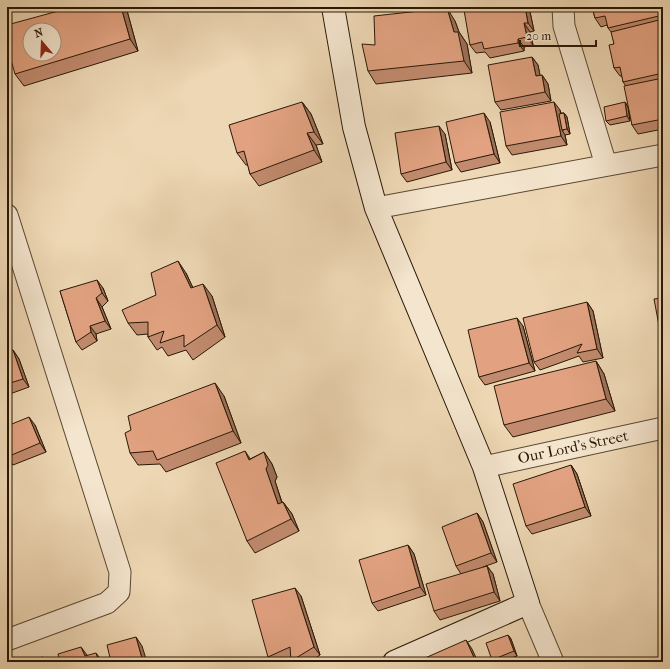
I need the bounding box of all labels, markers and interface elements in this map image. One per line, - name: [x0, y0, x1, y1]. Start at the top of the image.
- north arrow: [22, 22, 62, 62]
- scale bar: [520, 22, 596, 48]
- text: N: [33, 25, 46, 41]
- text: 20 m: [526, 29, 551, 43]
- street label: Our Lord’s Street: [516, 426, 630, 467]

